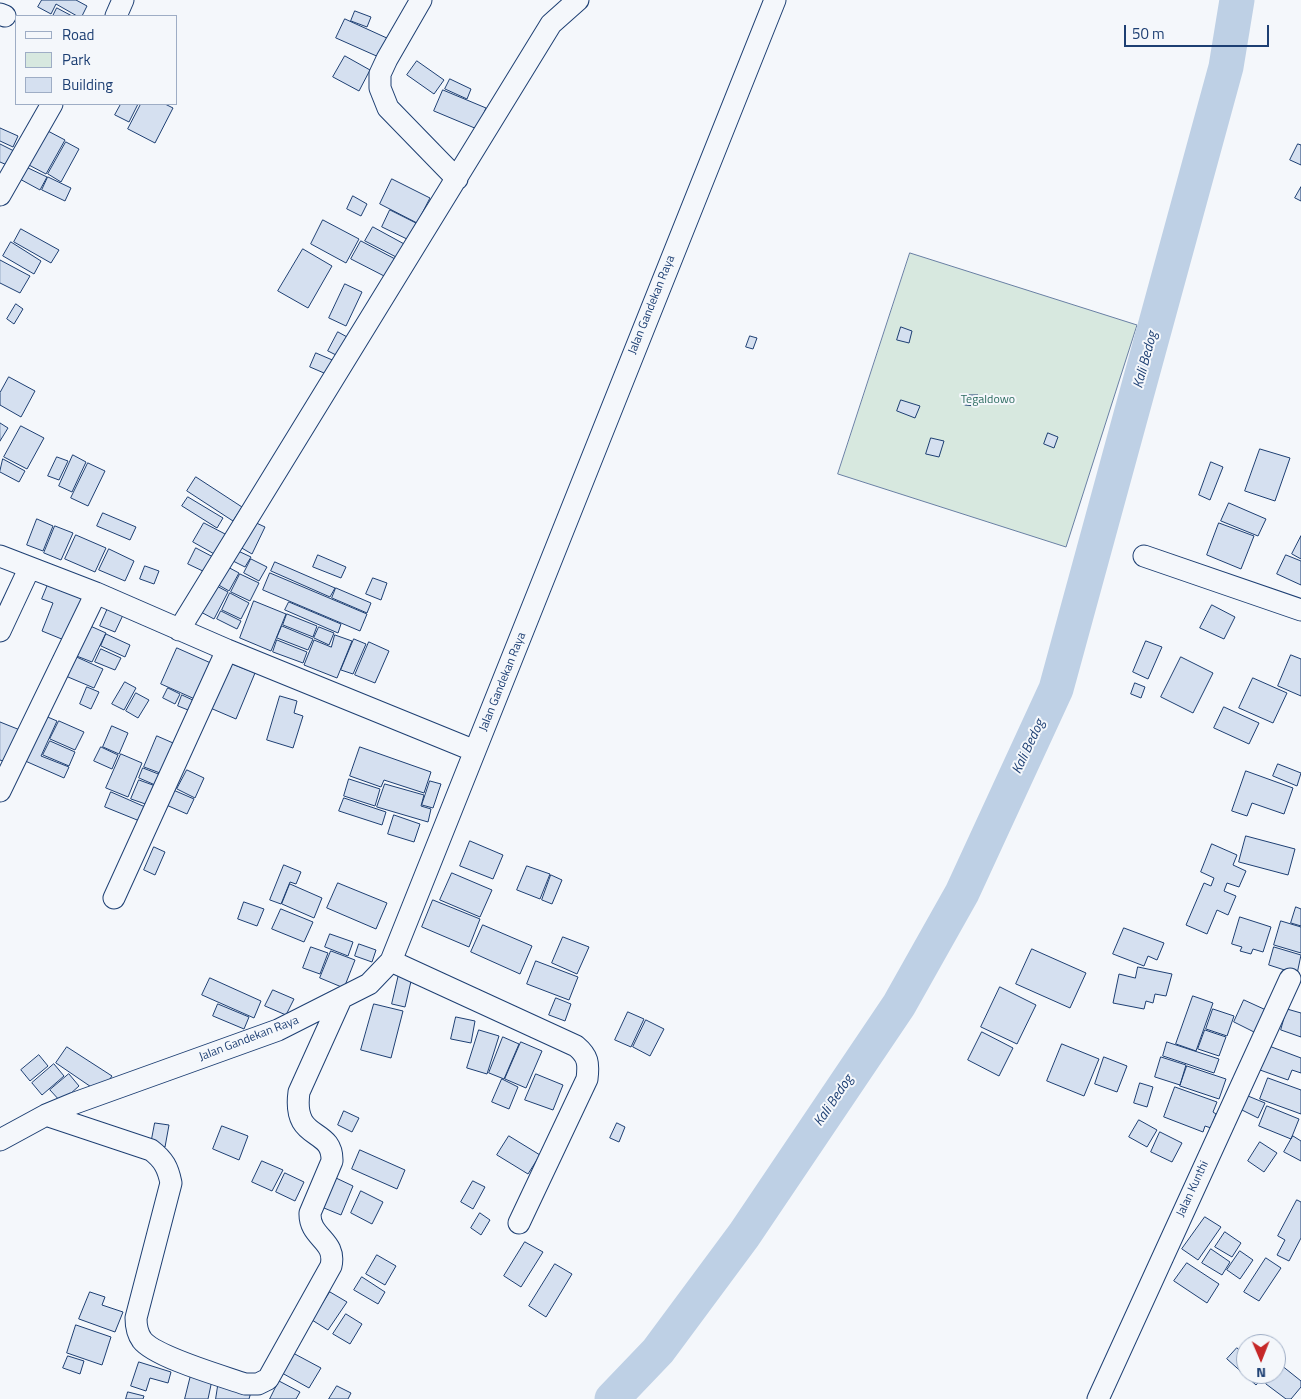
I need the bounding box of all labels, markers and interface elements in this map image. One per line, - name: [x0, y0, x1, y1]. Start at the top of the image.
- legend: [15, 15, 178, 105]
- scale bar: [1126, 15, 1271, 47]
- text: 50 m: [1132, 22, 1165, 45]
- text: Road: [62, 23, 94, 46]
- text: Park: [62, 48, 91, 71]
- text: Building: [62, 73, 113, 96]
- street label: Jalan Gandekan Raya: [626, 253, 678, 357]
- water label: Kali Bedog: [1130, 330, 1162, 390]
- park label: Tegaldowo: [961, 393, 1015, 407]
- street label: Jalan Gandekan Raya: [477, 630, 529, 734]
- water label: Kali Bedog: [1009, 717, 1049, 777]
- street label: Jalan Gandekan Raya: [197, 1013, 301, 1065]
- water label: Kali Bedog: [811, 1072, 857, 1130]
- street label: Jalan Kunthi: [1174, 1159, 1212, 1219]
- north arrow: [1236, 1334, 1286, 1384]
- text: N: [1256, 1363, 1266, 1384]

